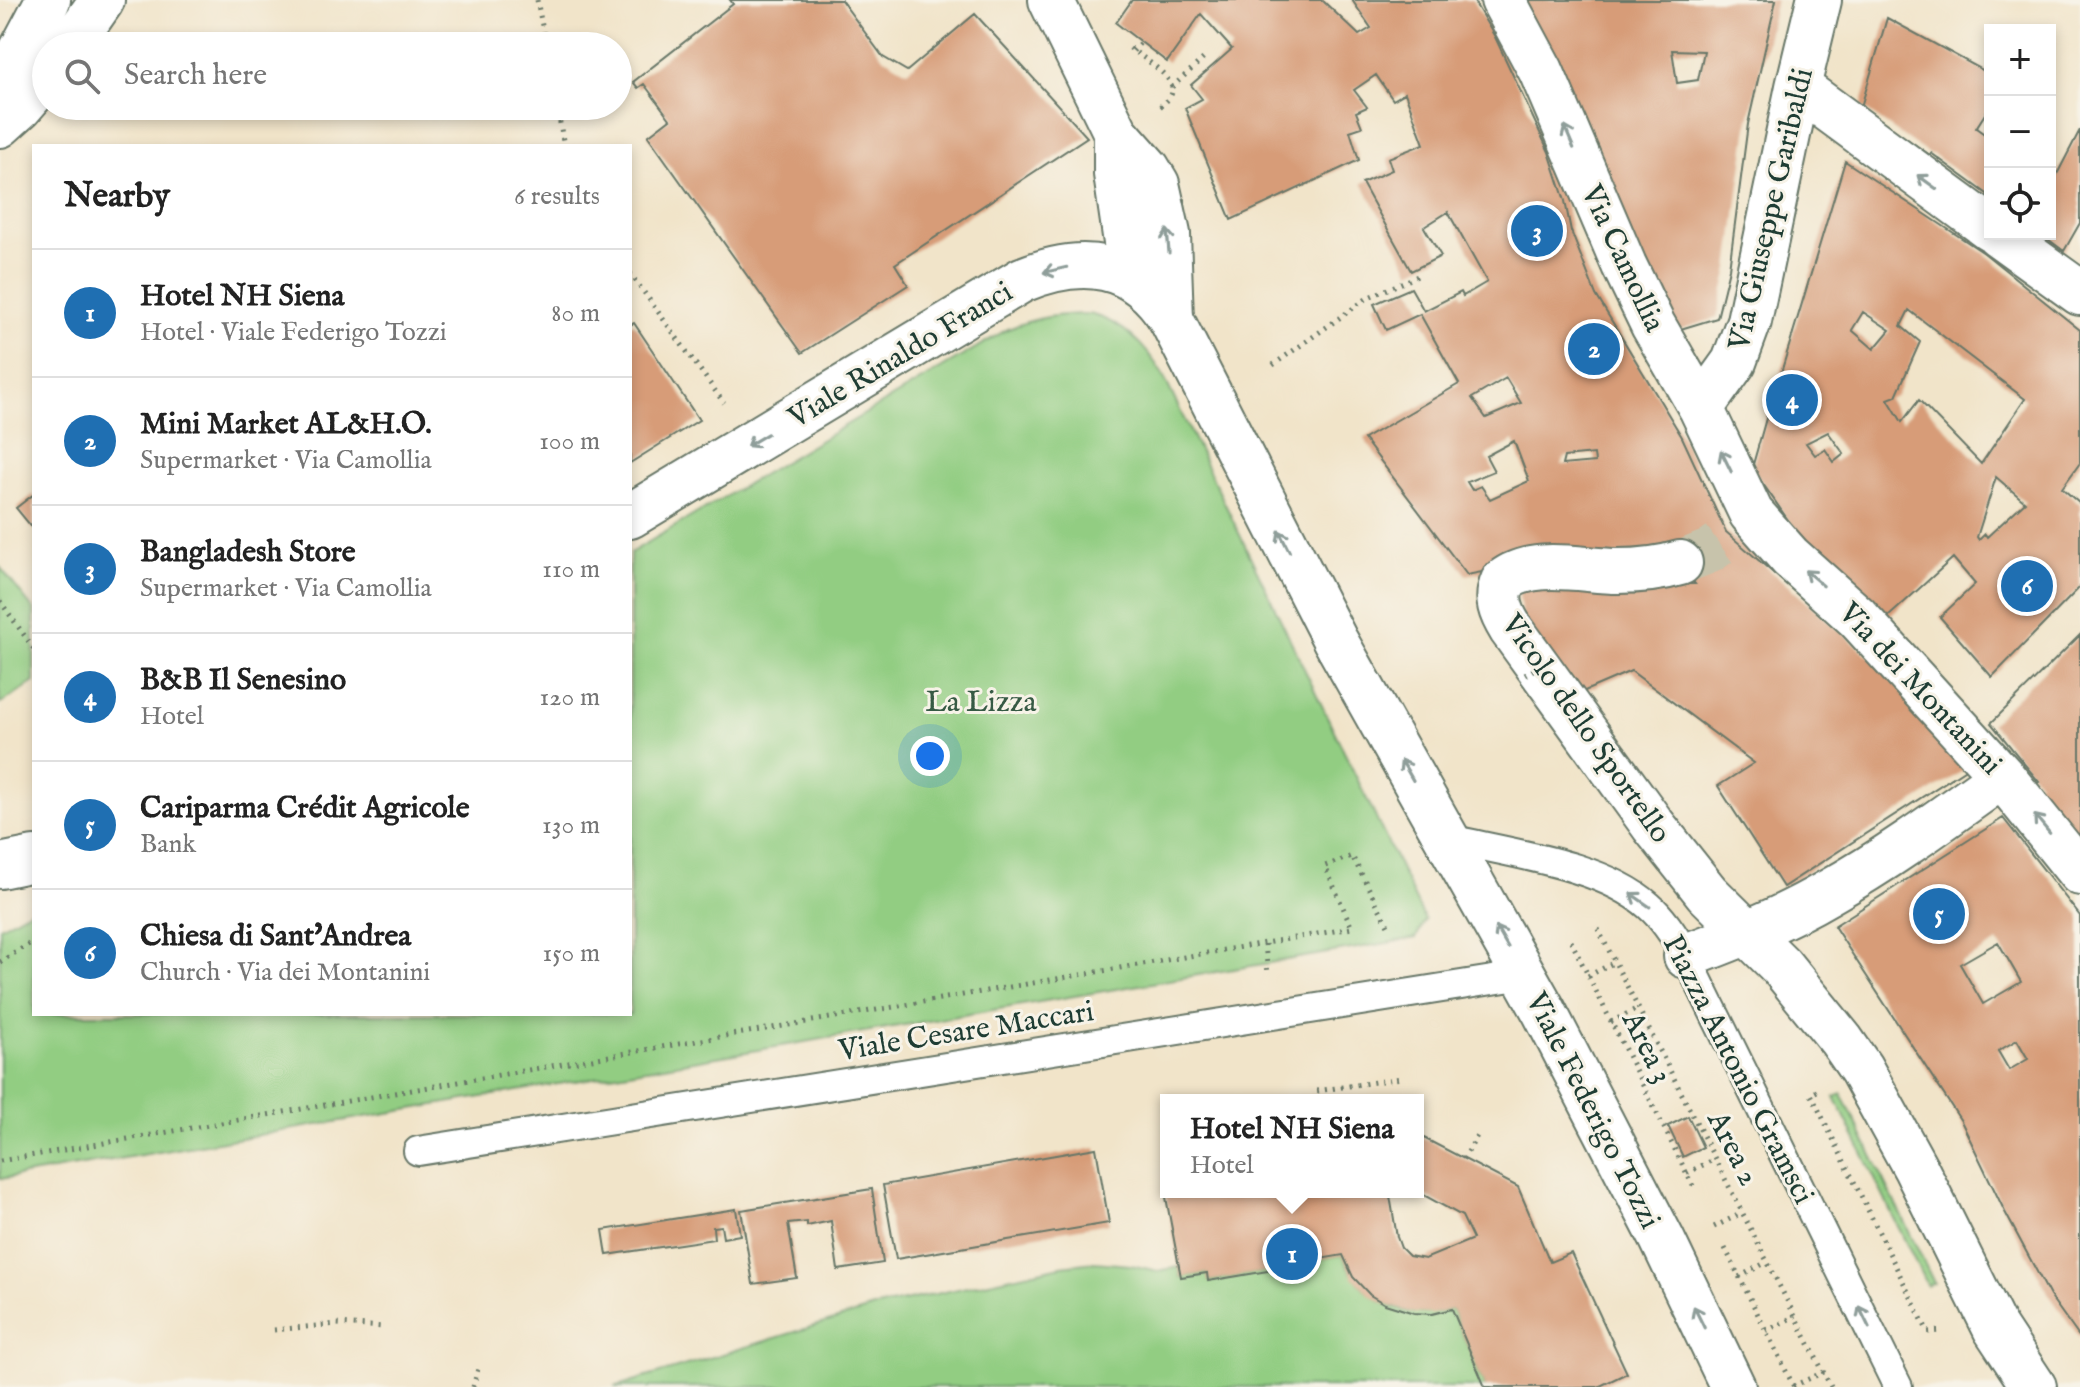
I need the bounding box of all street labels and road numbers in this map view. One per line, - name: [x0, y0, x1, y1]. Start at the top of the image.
- street label: Via Giuseppe Garibaldi: [1721, 65, 1823, 355]
- street label: Via Camollia: [1571, 178, 1673, 339]
- street label: Viale Rinaldo Franci: [781, 274, 1020, 438]
- street label: Via dei Montanini: [1829, 594, 2009, 784]
- street label: Vicolo dello Sportello: [1491, 606, 1679, 851]
- street label: Piazza Antonio Gramsci: [1653, 929, 1822, 1211]
- street label: Viale Federigo Tozzi: [1516, 985, 1668, 1236]
- street label: Viale Cesare Maccari: [835, 993, 1097, 1071]
- street label: Area 3: [1612, 1005, 1680, 1090]
- street label: Area 2: [1697, 1104, 1767, 1193]

